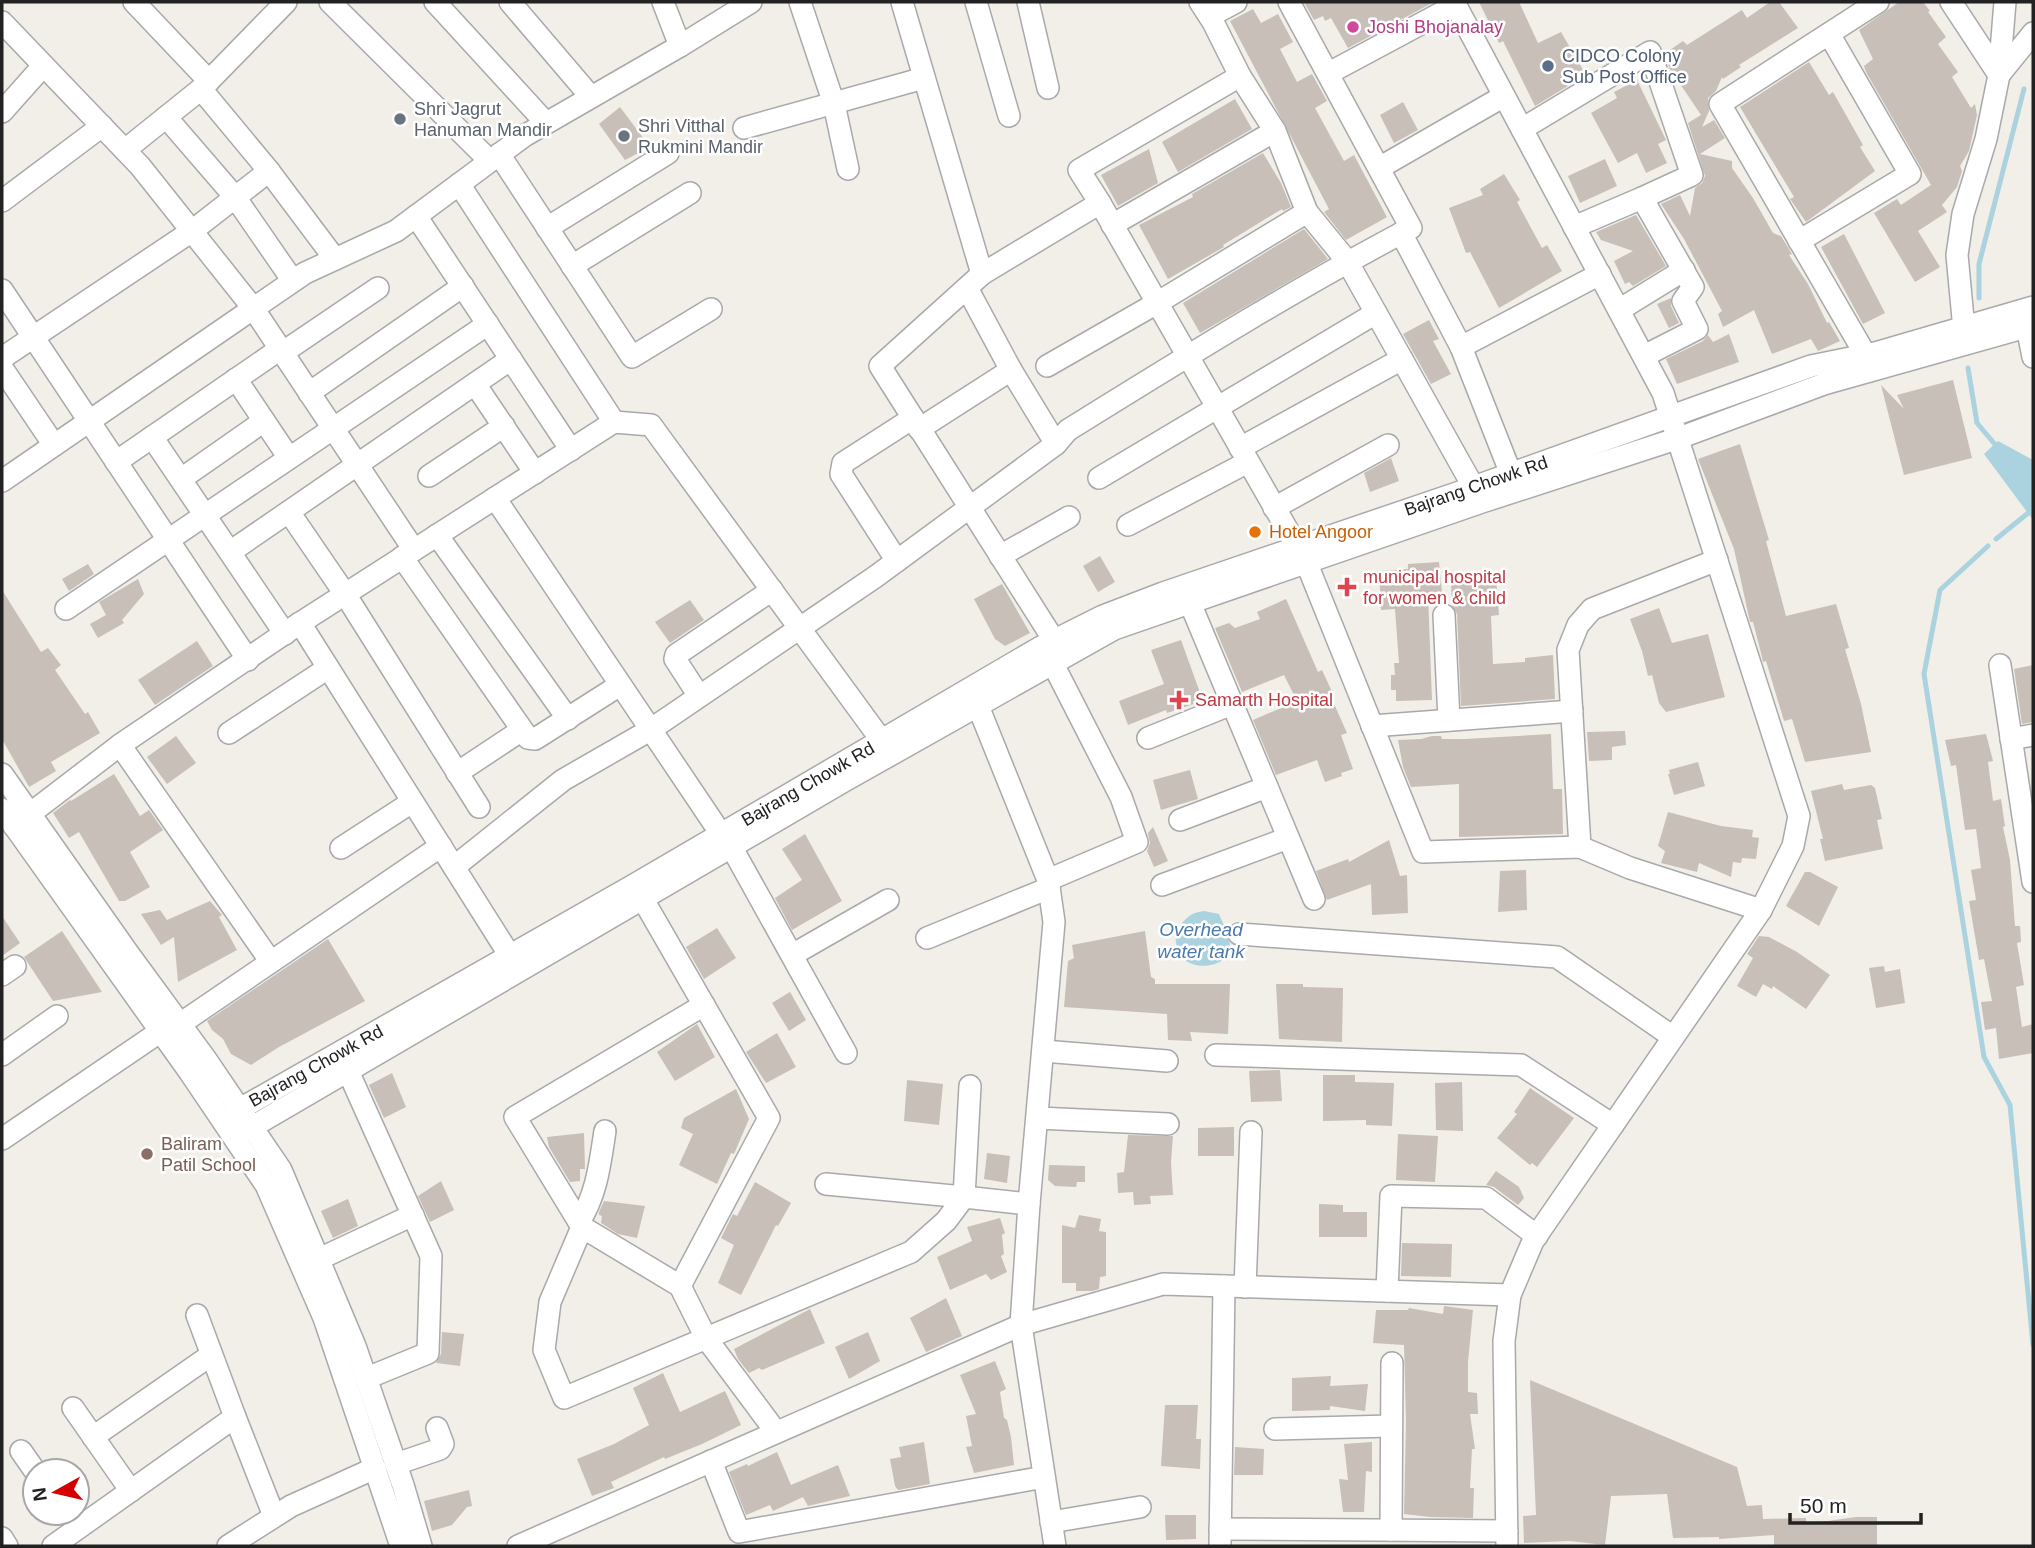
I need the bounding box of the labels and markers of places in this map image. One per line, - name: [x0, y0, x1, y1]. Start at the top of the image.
- place label: Joshi Bhojanalay: [1367, 17, 1503, 37]
- marker: Joshi Bhojanalay: [1345, 19, 1361, 35]
- place label: CIDCO Colony Sub Post Office: [1562, 46, 1687, 87]
- marker: CIDCO Colony Sub Post Office: [1540, 58, 1556, 74]
- place label: Shri Jagrut Hanuman Mandir: [414, 99, 552, 140]
- marker: Shri Jagrut Hanuman Mandir: [392, 111, 408, 127]
- place label: Shri Vitthal Rukmini Mandir: [638, 116, 763, 157]
- marker: Shri Vitthal Rukmini Mandir: [616, 128, 632, 144]
- place label: Hotel Angoor: [1269, 522, 1373, 542]
- marker: Hotel Angoor: [1247, 524, 1263, 540]
- place label: municipal hospital for women & child: [1363, 567, 1506, 608]
- marker: municipal hospital for women & child: [1337, 577, 1357, 597]
- marker: Samarth Hospital: [1169, 690, 1189, 710]
- place label: Samarth Hospital: [1195, 690, 1333, 710]
- place label: Baliram Patil School: [161, 1134, 256, 1175]
- marker: Baliram Patil School: [139, 1146, 155, 1162]

